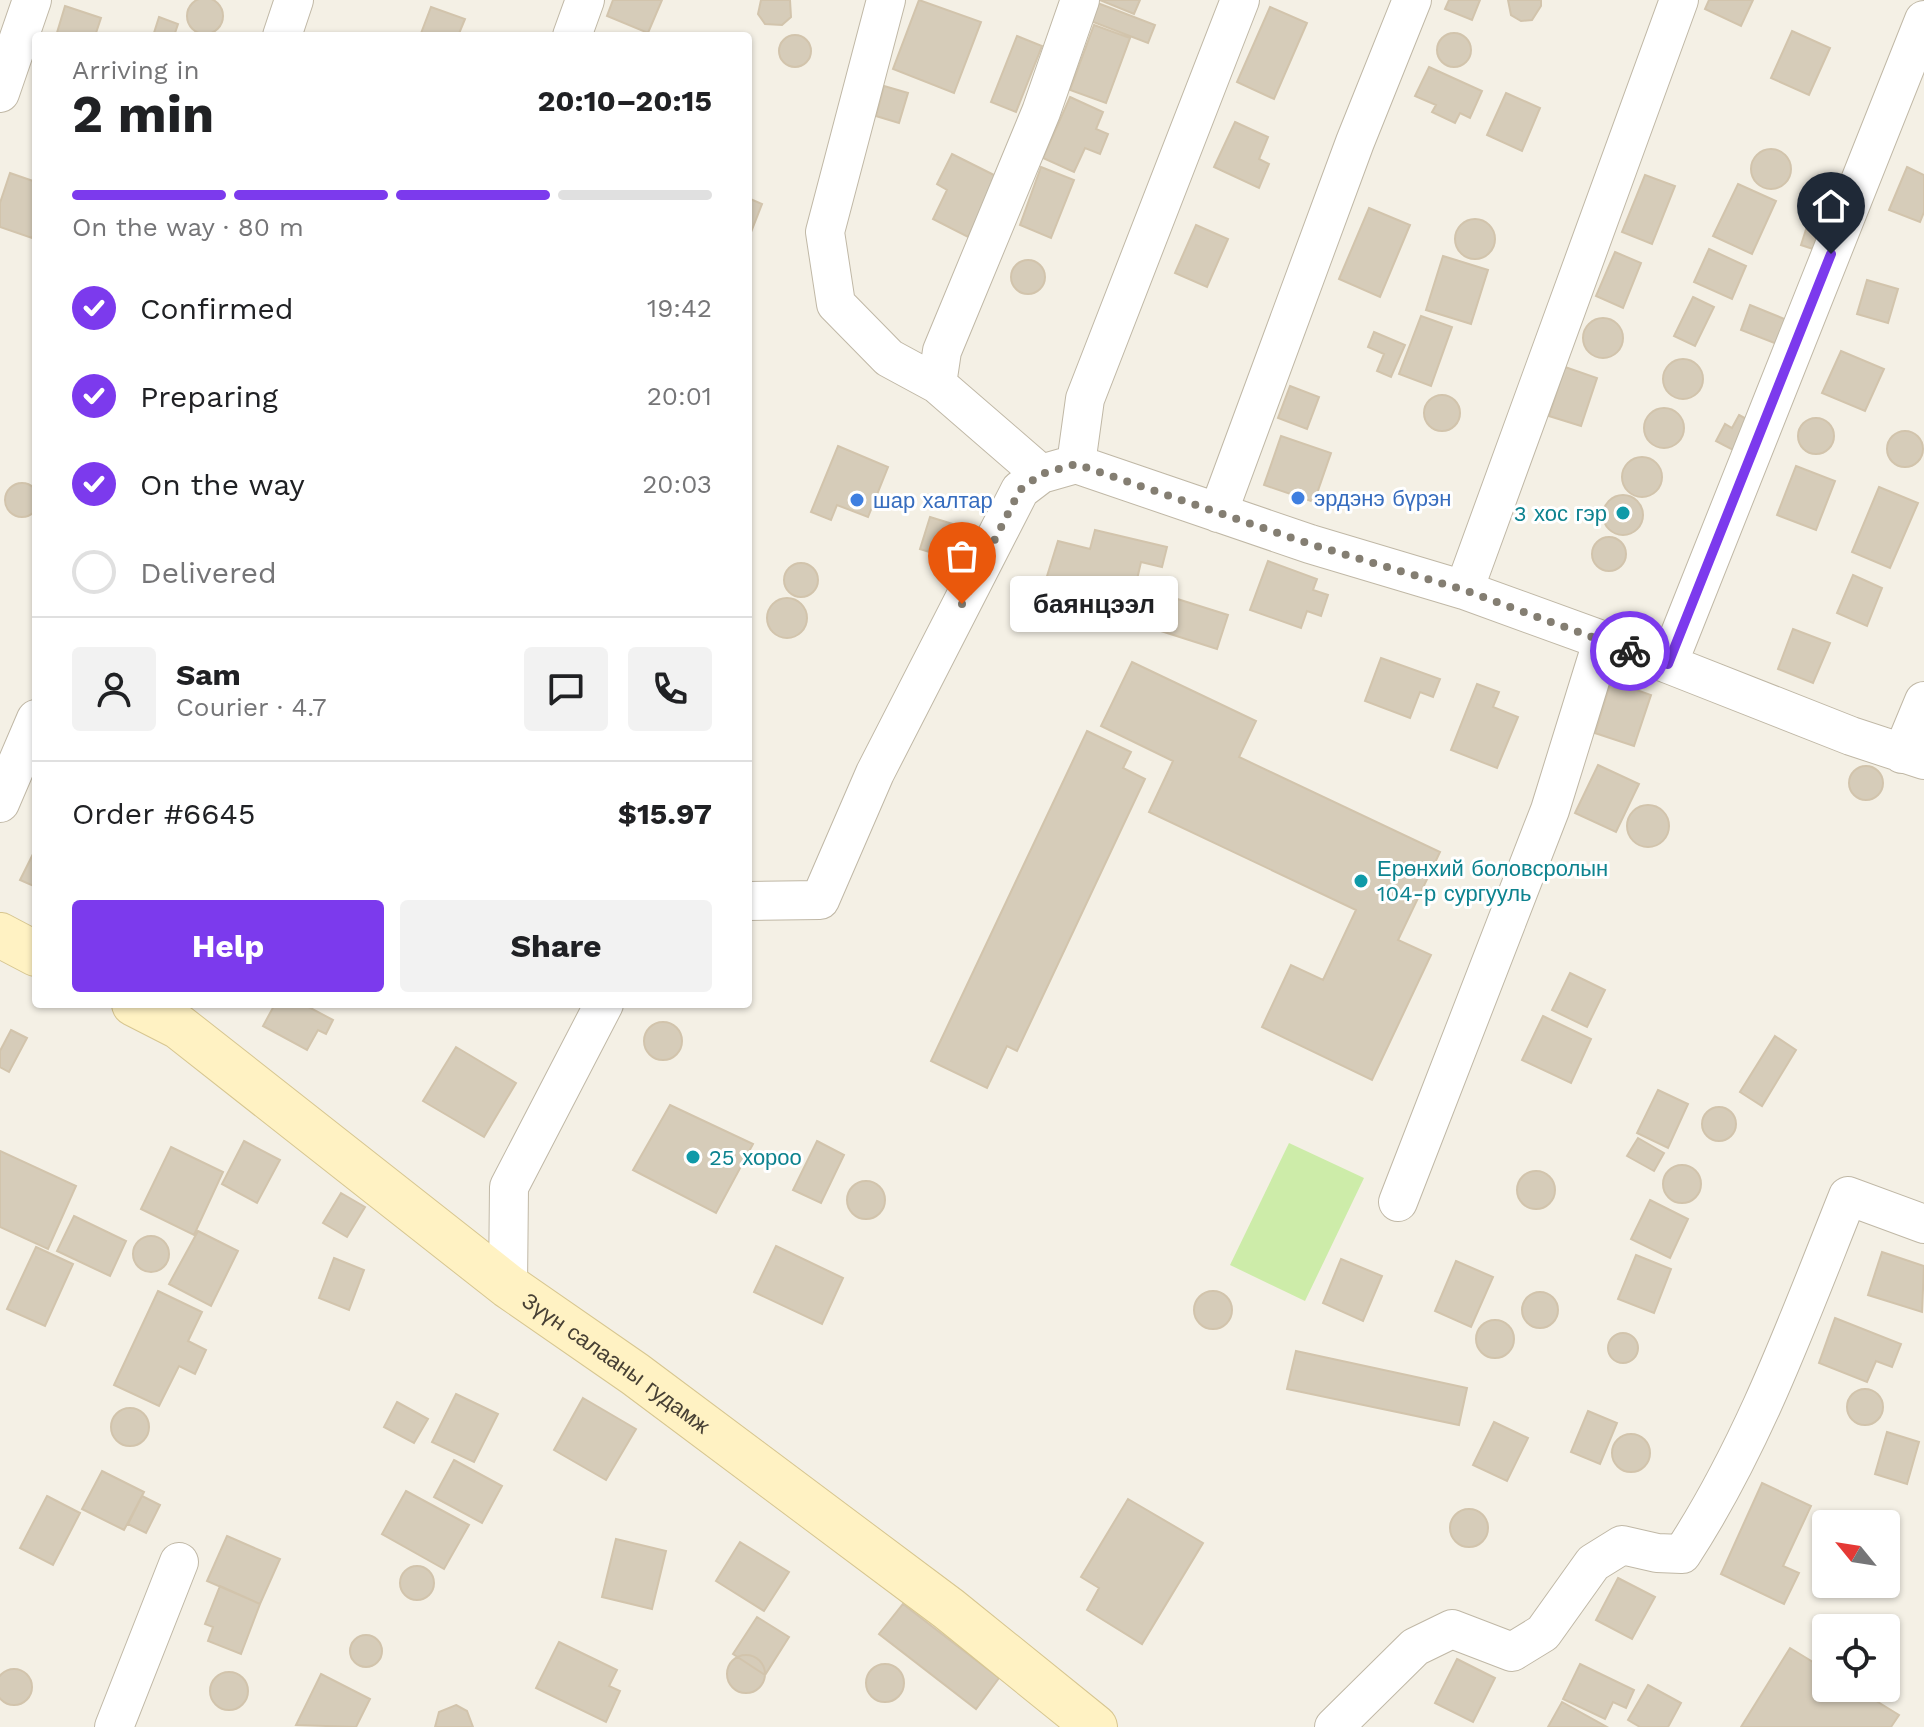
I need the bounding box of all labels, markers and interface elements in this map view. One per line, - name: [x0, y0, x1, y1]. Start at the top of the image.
- text: Arriving in: [72, 55, 200, 85]
- text: 20:10–20:15: [537, 83, 712, 118]
- text: 2 min: [72, 84, 214, 145]
- pin: [1797, 172, 1865, 254]
- icon: home: [1809, 184, 1853, 228]
- text: On the way · 80 m: [72, 212, 304, 242]
- icon: check: [72, 286, 116, 330]
- text: Confirmed: [140, 291, 294, 326]
- text: 19:42: [647, 293, 712, 323]
- icon: check: [72, 374, 116, 418]
- text: Preparing: [140, 379, 278, 414]
- text: 20:01: [647, 381, 712, 411]
- icon: check: [72, 462, 116, 506]
- text: On the way: [140, 467, 305, 502]
- text: 20:03: [642, 469, 712, 499]
- place label: эрдэнэ бүрэн: [1314, 486, 1451, 511]
- place label: шар халтар: [873, 488, 993, 513]
- marker: эрдэнэ бүрэн: [1289, 489, 1307, 507]
- marker: шар халтар: [848, 491, 866, 509]
- place label: 3 хос гэр: [1514, 501, 1607, 526]
- marker: 3 хос гэр: [1614, 504, 1632, 522]
- pin: [928, 522, 996, 604]
- icon: bag: [940, 534, 984, 578]
- text: Delivered: [140, 555, 277, 590]
- callout: баянцээл: [1010, 576, 1178, 632]
- text: баянцээл: [1033, 589, 1155, 619]
- courier: [1590, 611, 1670, 691]
- icon: bike: [1608, 629, 1652, 673]
- button: person: [72, 647, 156, 731]
- button: chat: [524, 647, 608, 731]
- button: phone: [628, 647, 712, 731]
- text: Sam: [176, 657, 241, 692]
- text: Courier · 4.7: [176, 692, 326, 722]
- text: Order #6645: [72, 796, 255, 831]
- text: $15.97: [618, 796, 712, 831]
- place label: Ерөнхий боловсролын 104-р сургууль: [1377, 856, 1608, 906]
- marker: Ерөнхий боловсролын 104-р сургууль: [1352, 872, 1370, 890]
- button: Help: [72, 900, 384, 992]
- button: Share: [400, 900, 712, 992]
- place label: 25 хороо: [709, 1145, 802, 1170]
- marker: 25 хороо: [684, 1148, 702, 1166]
- street label: Зүүн салааны гудамж: [518, 1287, 715, 1438]
- north arrow: [1812, 1510, 1900, 1598]
- map controls: [1812, 1510, 1900, 1702]
- button: locate: [1812, 1614, 1900, 1702]

